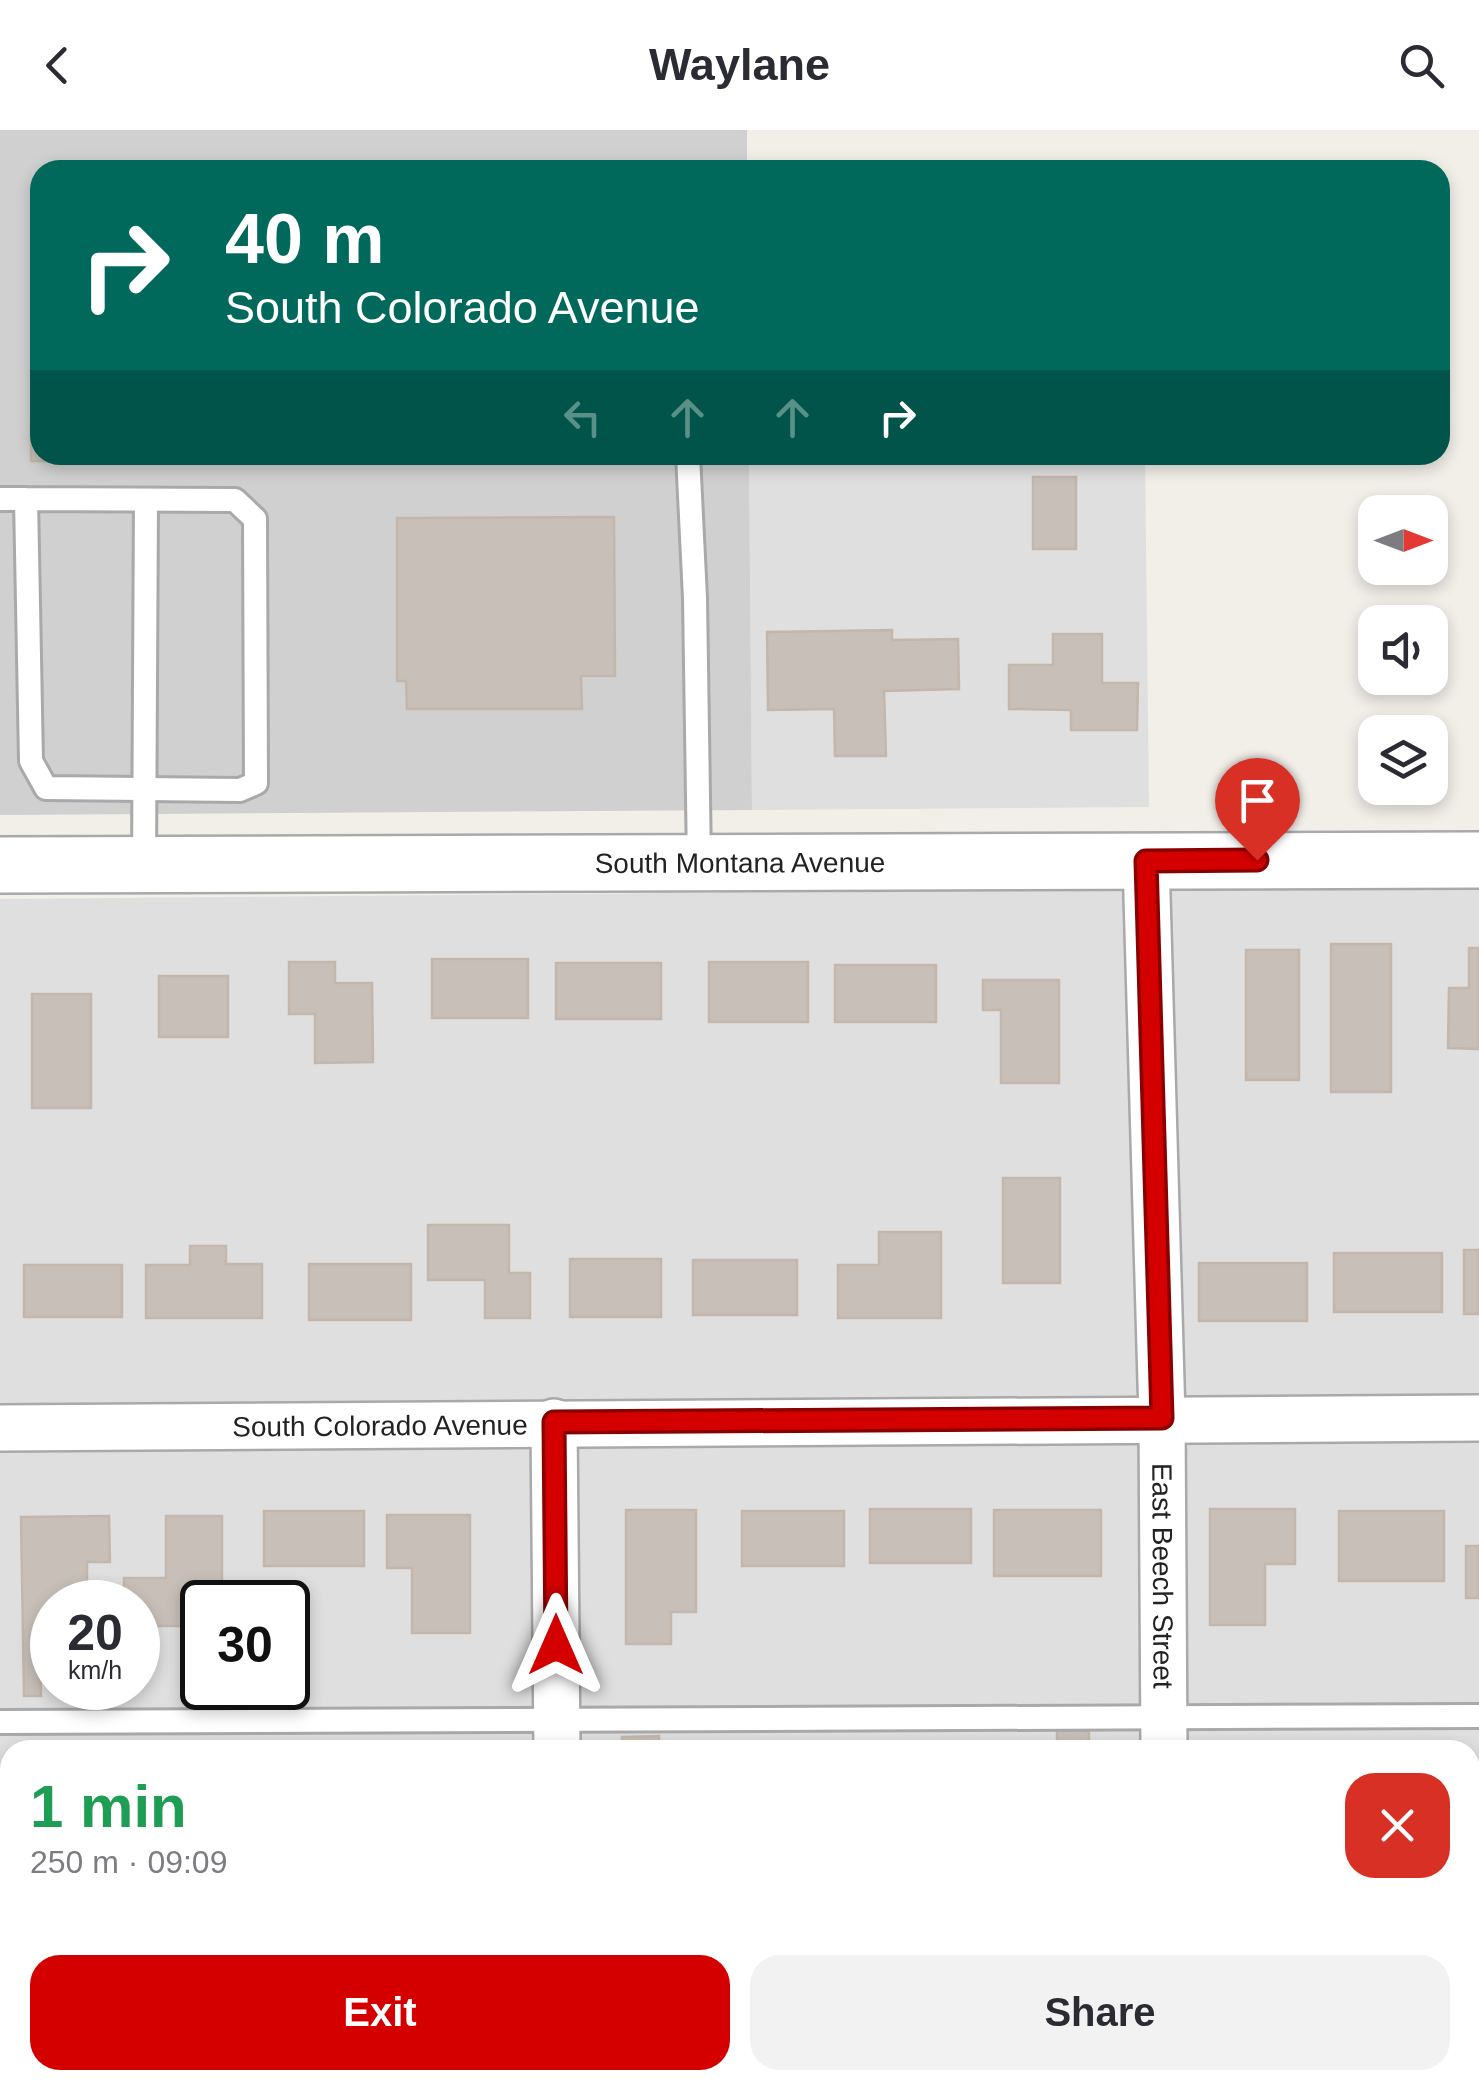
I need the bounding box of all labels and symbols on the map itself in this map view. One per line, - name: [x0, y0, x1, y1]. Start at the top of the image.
- north arrow: [1358, 495, 1448, 585]
- pin: [1215, 758, 1300, 861]
- street label: South Montana Avenue: [595, 847, 885, 879]
- street label: South Colorado Avenue: [232, 1409, 528, 1442]
- street label: East Beech Street: [1146, 1463, 1179, 1689]
- speed limit sign: 30: [180, 1580, 310, 1710]
- position arrow: [504, 1593, 608, 1697]

